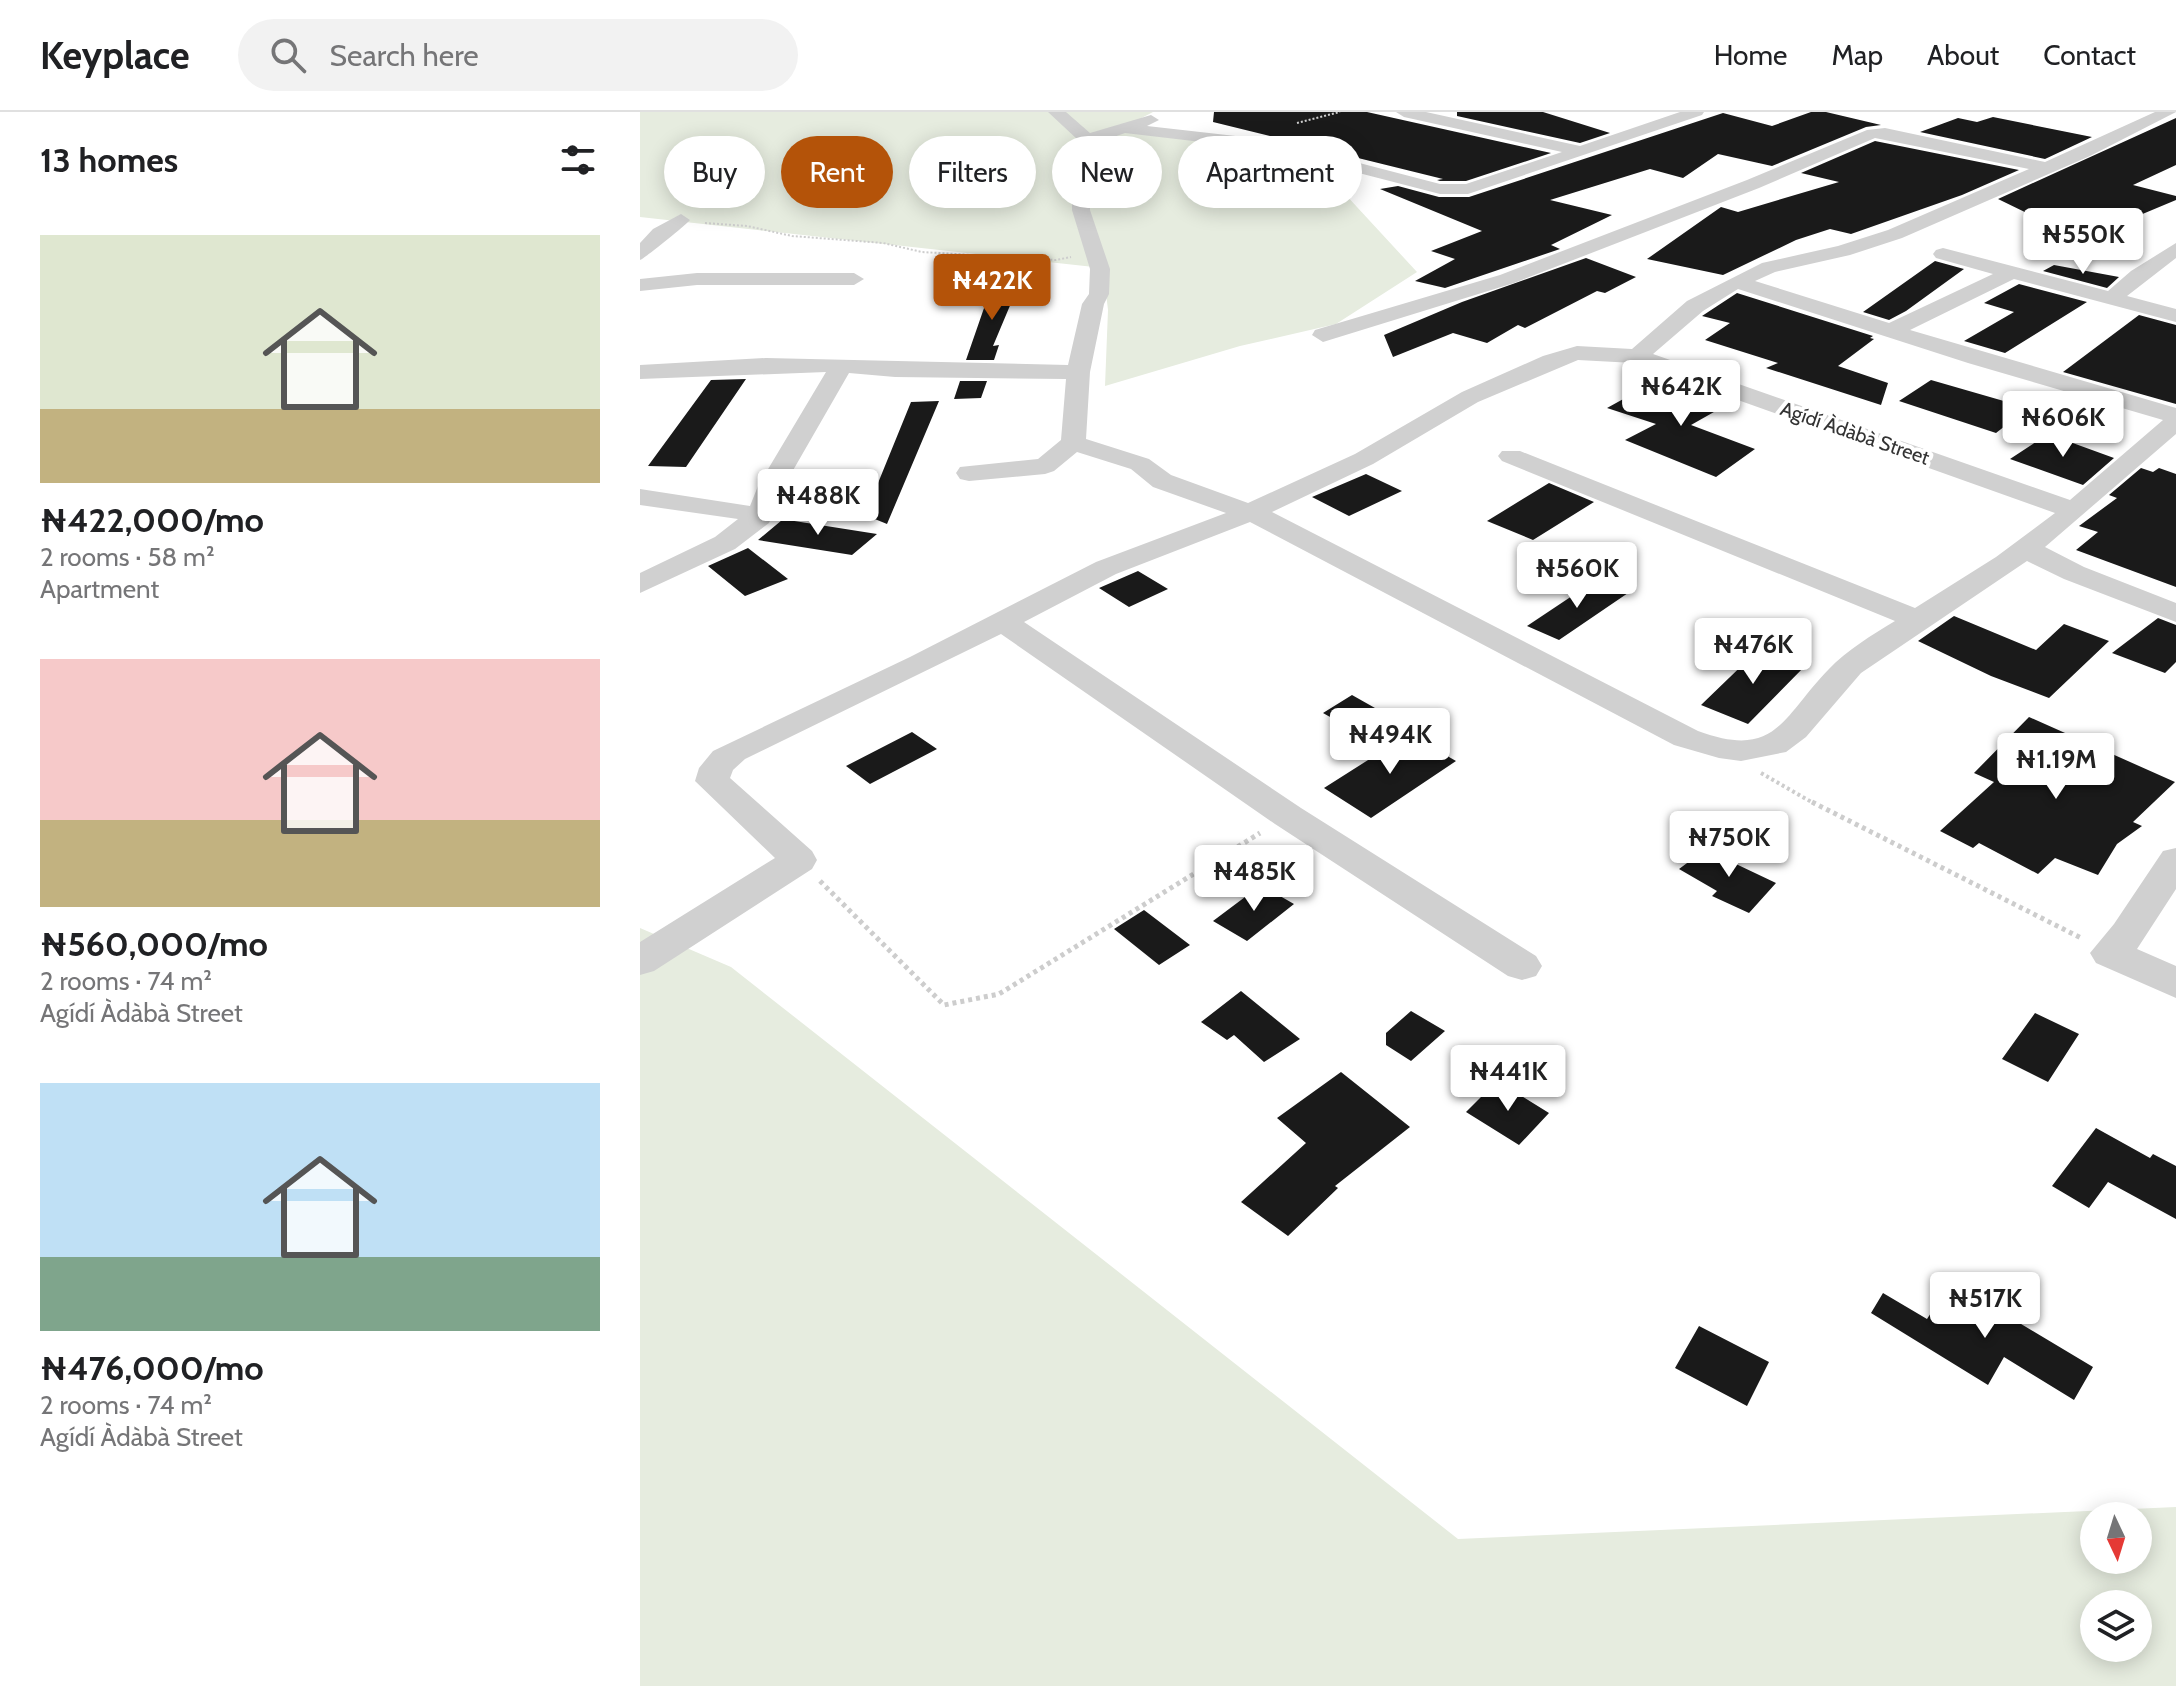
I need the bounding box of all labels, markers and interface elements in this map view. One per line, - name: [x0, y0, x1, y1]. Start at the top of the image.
- search box: [238, 19, 798, 91]
- text: Keyplace: [40, 32, 190, 79]
- icon: search: [266, 33, 310, 77]
- text: Search here: [330, 37, 479, 74]
- text: Home: [1714, 38, 1787, 72]
- text: Map: [1831, 38, 1883, 72]
- text: About: [1927, 38, 1999, 72]
- text: Contact: [2043, 38, 2136, 72]
- chip: Buy: [664, 136, 765, 208]
- chip: Rent: [781, 136, 893, 208]
- chip: Filters: [909, 136, 1036, 208]
- chip: New: [1052, 136, 1162, 208]
- chip: Apartment: [1178, 136, 1362, 208]
- icon: filters: [556, 138, 600, 182]
- text: 13 homes: [40, 139, 178, 181]
- pin: ₦550K: [2027, 208, 2139, 276]
- text: ₦550K: [2041, 218, 2125, 250]
- pin: ₦422K: [936, 254, 1048, 322]
- text: ₦422K: [952, 264, 1032, 296]
- icon: home: [248, 287, 392, 431]
- pin: ₦642K: [1625, 360, 1737, 428]
- text: ₦642K: [1640, 370, 1722, 402]
- pin: ₦606K: [2007, 391, 2119, 459]
- street label: Agídí Àdàbà Street: [1777, 396, 1933, 470]
- text: ₦606K: [2021, 401, 2105, 433]
- pin: ₦488K: [762, 469, 874, 537]
- text: ₦488K: [776, 479, 860, 511]
- text: ₦422,000/mo: [40, 499, 264, 541]
- text: 2 rooms · 58 m²: [40, 541, 215, 573]
- pin: ₦560K: [1521, 542, 1633, 610]
- text: ₦560K: [1535, 552, 1619, 584]
- text: Apartment: [40, 573, 159, 605]
- pin: ₦476K: [1697, 618, 1809, 686]
- text: ₦476K: [1713, 628, 1793, 660]
- pin: ₦494K: [1334, 708, 1446, 776]
- icon: home: [248, 711, 392, 855]
- text: ₦494K: [1348, 718, 1432, 750]
- pin: ₦1.19M: [1991, 733, 2121, 801]
- text: ₦1.19M: [2015, 743, 2097, 775]
- pin: ₦750K: [1673, 811, 1785, 879]
- text: ₦750K: [1688, 821, 1770, 853]
- pin: ₦485K: [1198, 845, 1310, 913]
- text: ₦485K: [1212, 855, 1296, 887]
- text: ₦560,000/mo: [40, 923, 268, 965]
- text: 2 rooms · 74 m²: [40, 965, 212, 997]
- text: Agídí Àdàbà Street: [40, 997, 243, 1029]
- pin: ₦441K: [1452, 1045, 1564, 1113]
- text: ₦441K: [1469, 1055, 1547, 1087]
- icon: home: [248, 1135, 392, 1279]
- pin: ₦517K: [1929, 1272, 2041, 1340]
- text: ₦517K: [1948, 1282, 2022, 1314]
- text: ₦476,000/mo: [40, 1347, 264, 1389]
- text: 2 rooms · 74 m²: [40, 1389, 212, 1421]
- text: Agídí Àdàbà Street: [40, 1421, 243, 1453]
- north arrow: [2080, 1502, 2152, 1574]
- map controls: [2080, 1502, 2152, 1662]
- button: layers: [2080, 1590, 2152, 1662]

